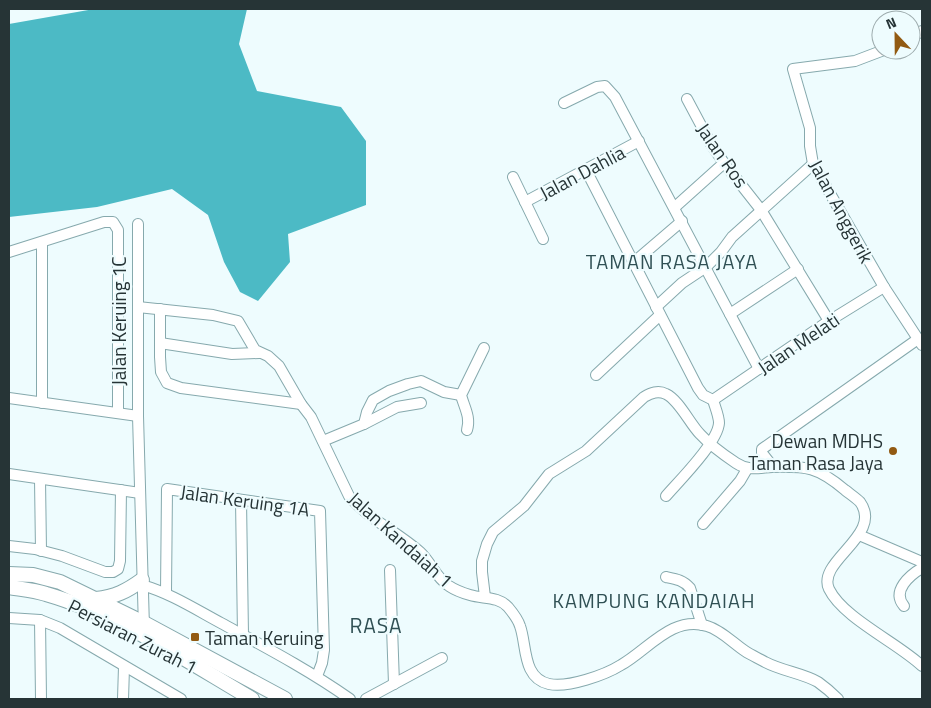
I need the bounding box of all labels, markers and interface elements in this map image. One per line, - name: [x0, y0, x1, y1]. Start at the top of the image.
- north arrow: [871, 10, 921, 60]
- text: N: [883, 11, 899, 34]
- street label: Jalan Ros: [690, 116, 756, 194]
- street label: Jalan Dahlia: [534, 137, 630, 207]
- street label: Jalan Anggerik: [802, 154, 882, 268]
- district label: TAMAN RASA JAYA: [586, 246, 758, 277]
- street label: Jalan Keruing 1C: [104, 256, 133, 386]
- street label: Jalan Melati: [751, 305, 845, 381]
- place label: Dewan MDHS Taman Rasa Jaya: [748, 426, 883, 477]
- marker: Dewan MDHS Taman Rasa Jaya: [887, 445, 899, 457]
- street label: Jalan Keruing 1A: [178, 477, 312, 523]
- street label: Jalan Kandaiah 1: [342, 484, 460, 594]
- district label: KAMPUNG KANDAIAH: [553, 585, 755, 616]
- street label: Persiaran Zurah 1: [63, 591, 203, 681]
- district label: RASA: [350, 609, 402, 641]
- place label: Taman Keruing: [205, 623, 324, 652]
- marker: Taman Keruing: [189, 631, 201, 643]

